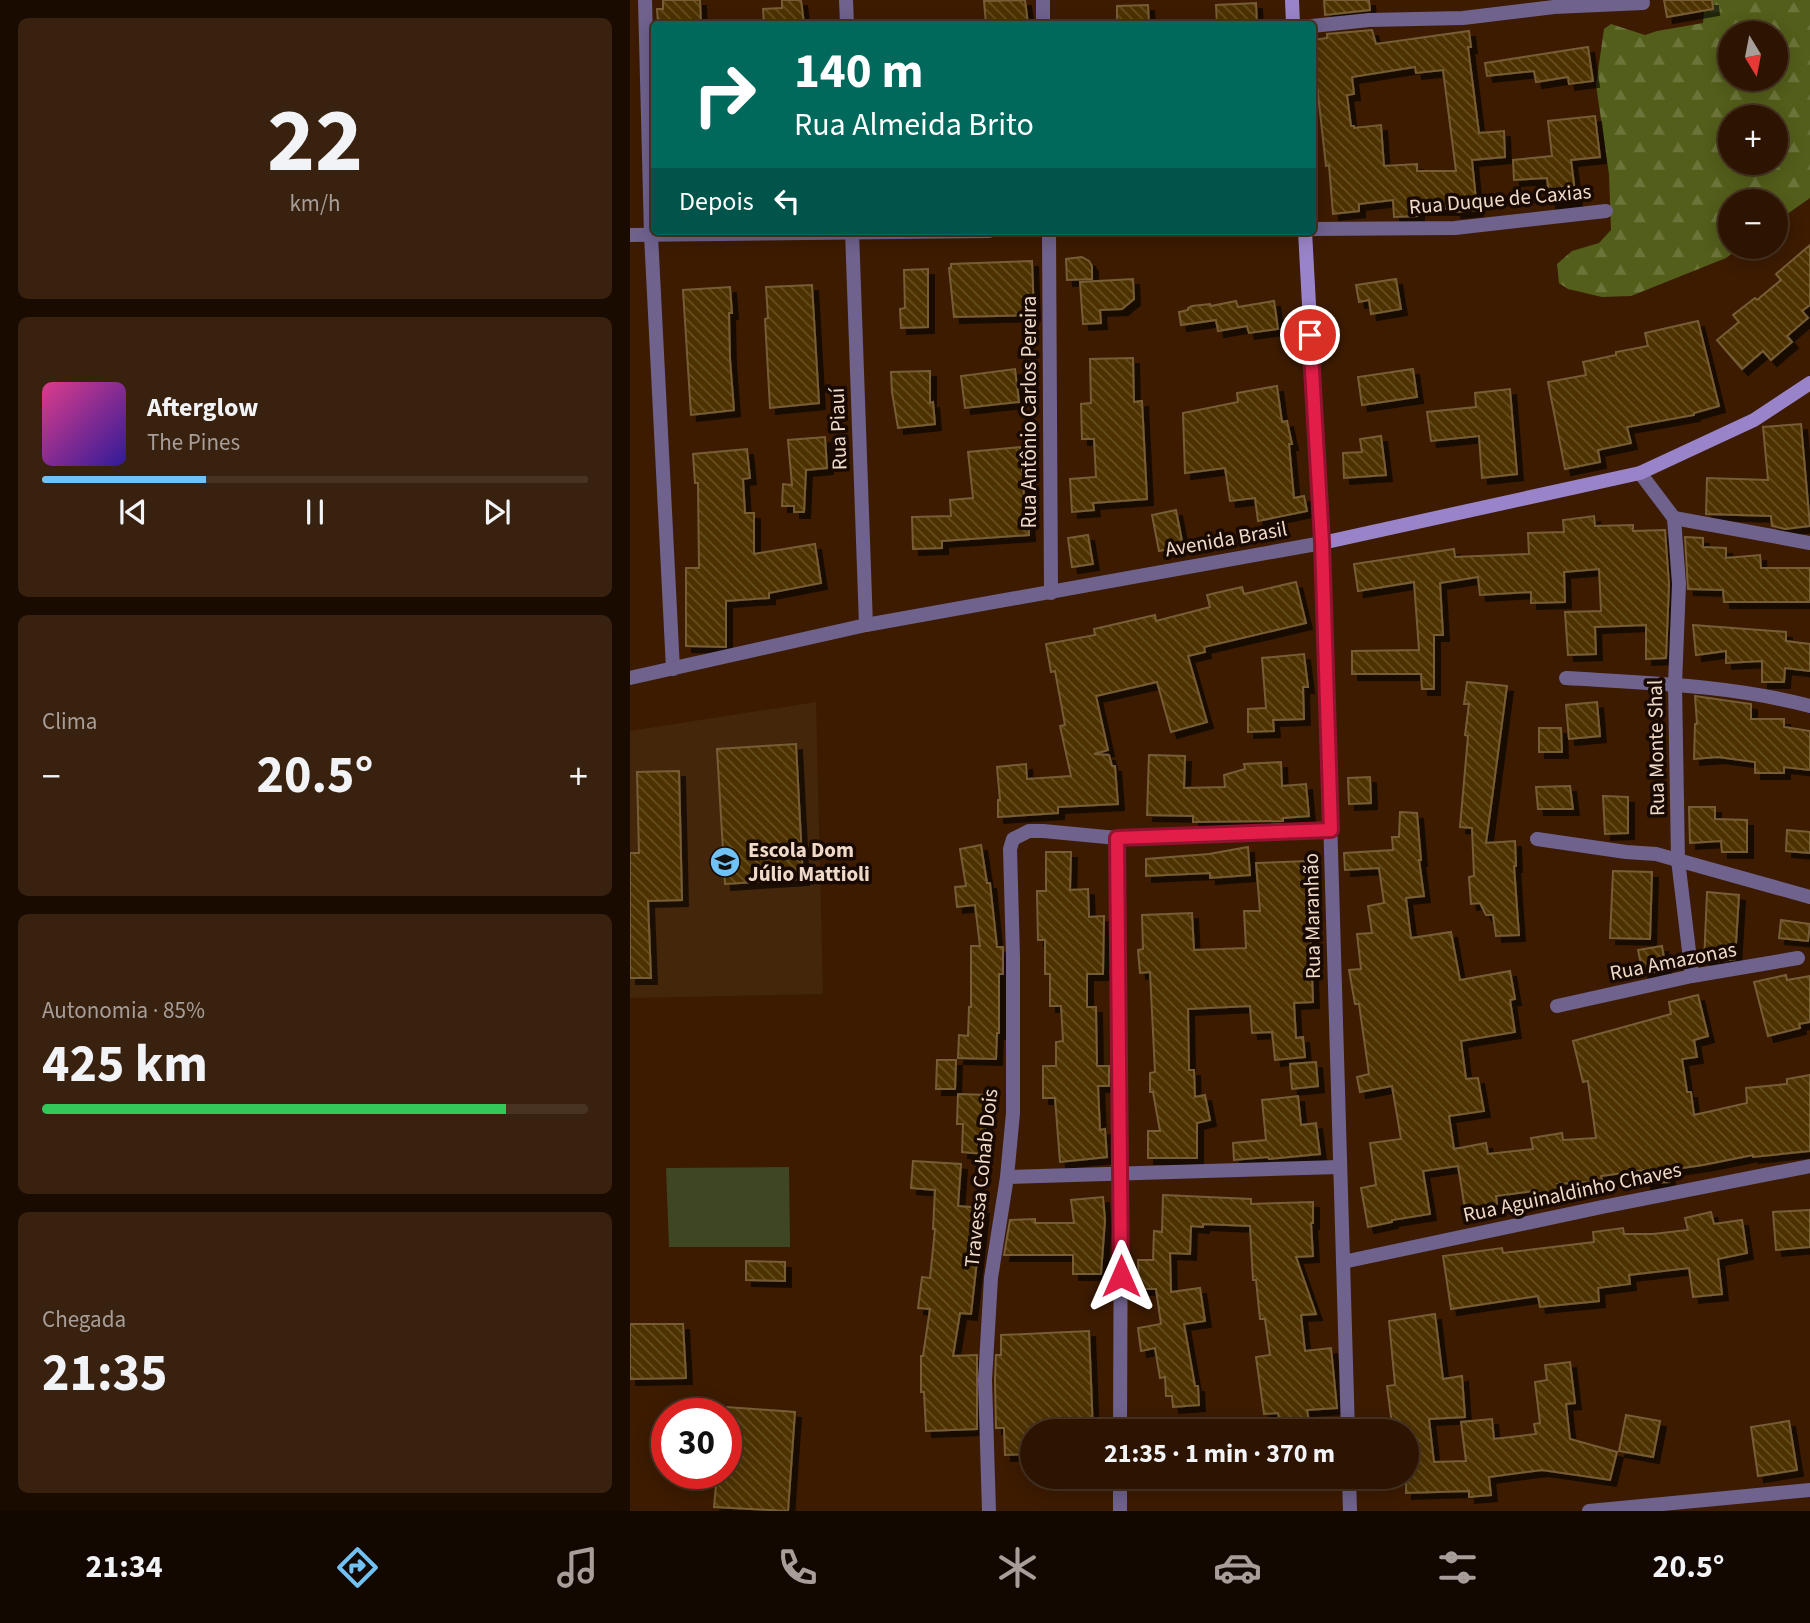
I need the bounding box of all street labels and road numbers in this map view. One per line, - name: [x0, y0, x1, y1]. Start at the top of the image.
- street label: Rua Duque de Caxias: [1408, 176, 1593, 222]
- street label: Rua Antônio Carlos Pereira: [1014, 296, 1044, 528]
- street label: Rua Piauí: [822, 386, 854, 471]
- street label: Avenida Brasil: [1163, 514, 1289, 564]
- street label: Rua Monte Shal: [1640, 680, 1672, 816]
- street label: Rua Maranhão: [1296, 853, 1328, 979]
- street label: Rua Amazonas: [1607, 934, 1739, 988]
- street label: Travessa Cohab Dois: [957, 1087, 1005, 1269]
- street label: Rua Aguinaldinho Chaves: [1460, 1154, 1684, 1230]

